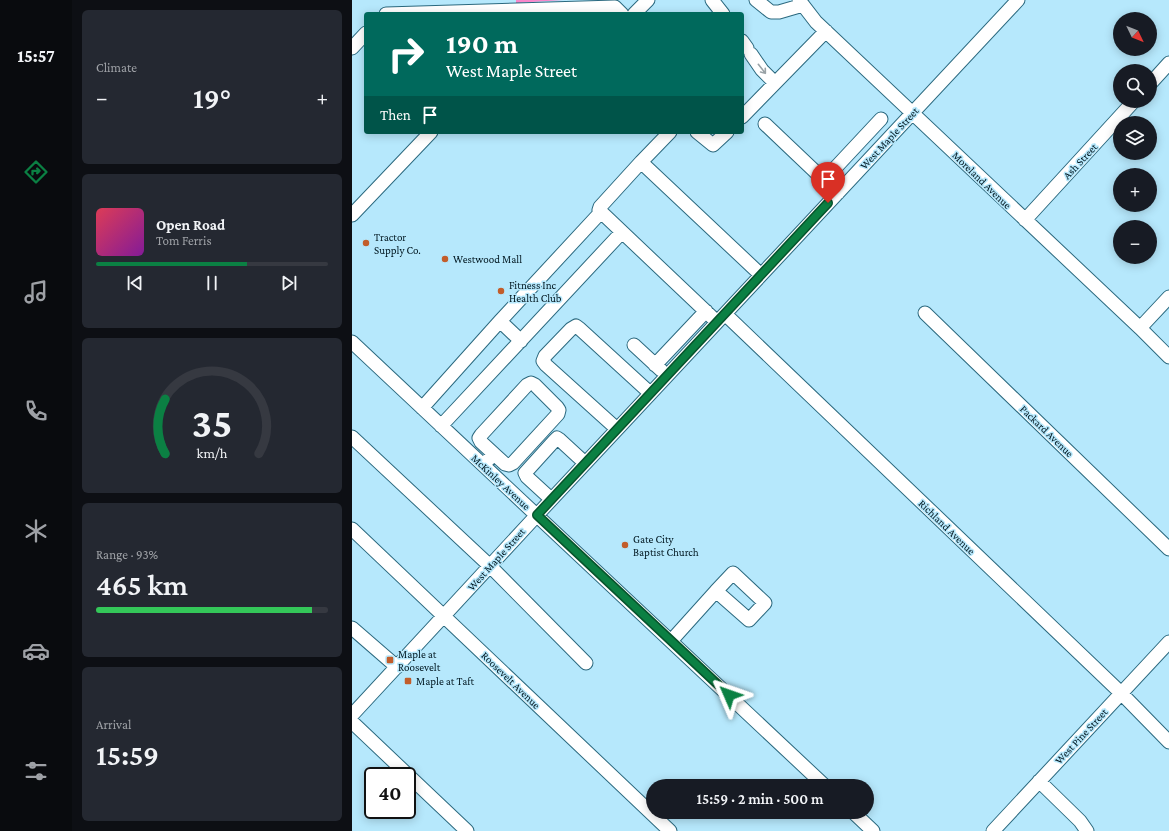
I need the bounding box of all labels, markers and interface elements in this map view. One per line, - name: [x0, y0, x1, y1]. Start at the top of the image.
- north arrow: [1113, 12, 1157, 56]
- map controls: [1113, 12, 1157, 264]
- icon: right: [380, 28, 432, 80]
- text: 190 m: [446, 28, 518, 59]
- text: 15:57: [17, 46, 55, 66]
- text: Climate: [96, 60, 137, 75]
- text: West Maple Street: [446, 61, 577, 81]
- one-way arrow: [758, 63, 766, 74]
- button: search: [1113, 64, 1157, 108]
- text: 19°: [193, 81, 231, 114]
- text: −: [96, 85, 108, 110]
- text: +: [316, 85, 328, 110]
- icon: arrive: [419, 104, 441, 126]
- street label: West Maple Street: [857, 104, 922, 172]
- text: Then: [380, 107, 411, 123]
- button: layers: [1113, 116, 1157, 160]
- street label: Ash Street: [1061, 140, 1100, 181]
- street label: Moreland Avenue: [950, 149, 1014, 211]
- icon: directions: [22, 158, 50, 186]
- pin: [811, 162, 845, 203]
- icon: arrive: [817, 168, 839, 190]
- button: +: [1113, 168, 1157, 212]
- text: Open Road: [156, 217, 225, 233]
- button: −: [1113, 220, 1157, 264]
- place label: Tractor Supply Co.: [374, 231, 421, 257]
- text: Tom Ferris: [156, 233, 211, 248]
- marker: Tractor Supply Co.: [361, 238, 371, 248]
- place label: Westwood Mall: [453, 253, 522, 265]
- marker: Westwood Mall: [440, 254, 450, 264]
- icon: previous: [124, 272, 146, 294]
- icon: pause: [201, 272, 223, 294]
- icon: next: [278, 272, 300, 294]
- icon: music: [22, 278, 50, 306]
- place label: Fitness Inc Health Club: [509, 279, 562, 304]
- marker: Fitness Inc Health Club: [496, 286, 506, 296]
- icon: phone: [22, 397, 50, 425]
- text: 35: [192, 399, 232, 445]
- street label: Packard Avenue: [1018, 403, 1076, 459]
- text: km/h: [197, 444, 228, 460]
- street label: McKinley Avenue: [468, 452, 533, 513]
- street label: Richland Avenue: [916, 497, 978, 557]
- icon: climate: [22, 517, 50, 545]
- street label: West Maple Street: [465, 525, 528, 593]
- place label: Gate City Baptist Church: [633, 533, 699, 559]
- marker: Gate City Baptist Church: [620, 540, 630, 550]
- text: Range · 93%: [96, 547, 158, 562]
- text: 465 km: [96, 568, 188, 601]
- icon: car: [22, 637, 50, 665]
- place label: Maple at Roosevelt: [398, 648, 441, 673]
- street label: Roosevelt Avenue: [479, 649, 543, 711]
- marker: Maple at Roosevelt: [385, 655, 395, 665]
- position arrow: [708, 674, 750, 716]
- place label: Maple at Taft: [416, 675, 475, 688]
- marker: Maple at Taft: [403, 676, 413, 686]
- street label: West Pine Street: [1052, 706, 1110, 766]
- text: Arrival: [96, 717, 131, 732]
- text: 15:59: [96, 738, 159, 771]
- icon: filters: [22, 757, 50, 785]
- speed limit sign: 40: [364, 767, 416, 819]
- text: 15:59 · 2 min · 500 m: [697, 791, 823, 807]

